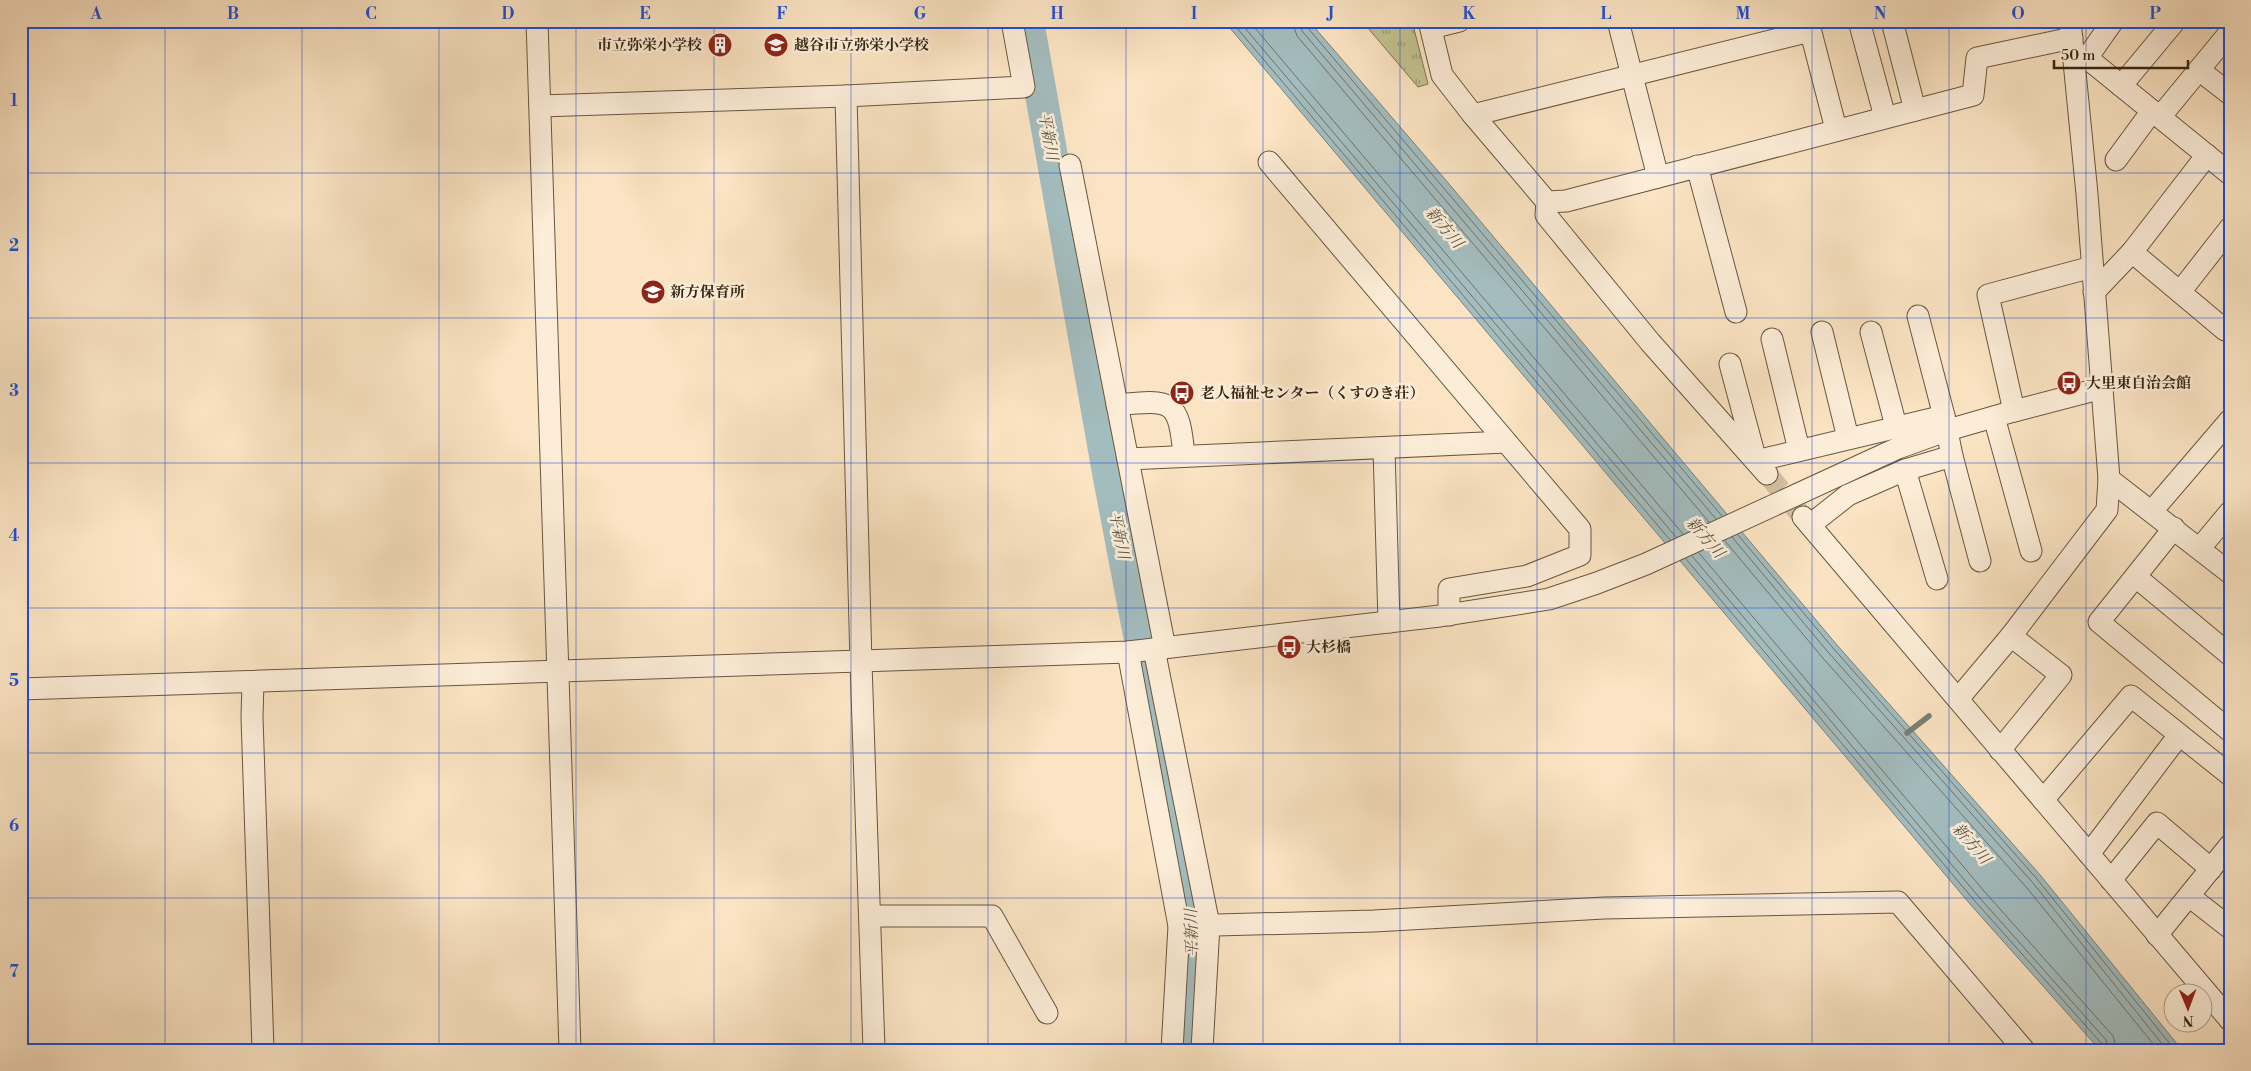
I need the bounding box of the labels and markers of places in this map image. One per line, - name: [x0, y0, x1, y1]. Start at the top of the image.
- building icon: 市立弥栄小学校: [707, 32, 733, 58]
- school or university icon: 越谷市立弥栄小学校: [763, 32, 789, 58]
- place label: 市立弥栄小学校: [597, 36, 702, 55]
- place label: 越谷市立弥栄小学校: [794, 36, 929, 55]
- school or university icon: 新方保育所: [640, 279, 666, 305]
- place label: 新方保育所: [670, 283, 745, 302]
- bus stop icon: 大里東自治会館: [2056, 370, 2082, 396]
- place label: 大里東自治会館: [2086, 374, 2191, 393]
- bus stop icon: 老人福祉センター（くすのき荘）: [1169, 380, 1195, 406]
- place label: 老人福祉センター（くすのき荘）: [1200, 384, 1424, 403]
- bus stop icon: 大杉橋: [1276, 634, 1302, 660]
- place label: 大杉橋: [1306, 638, 1351, 657]

